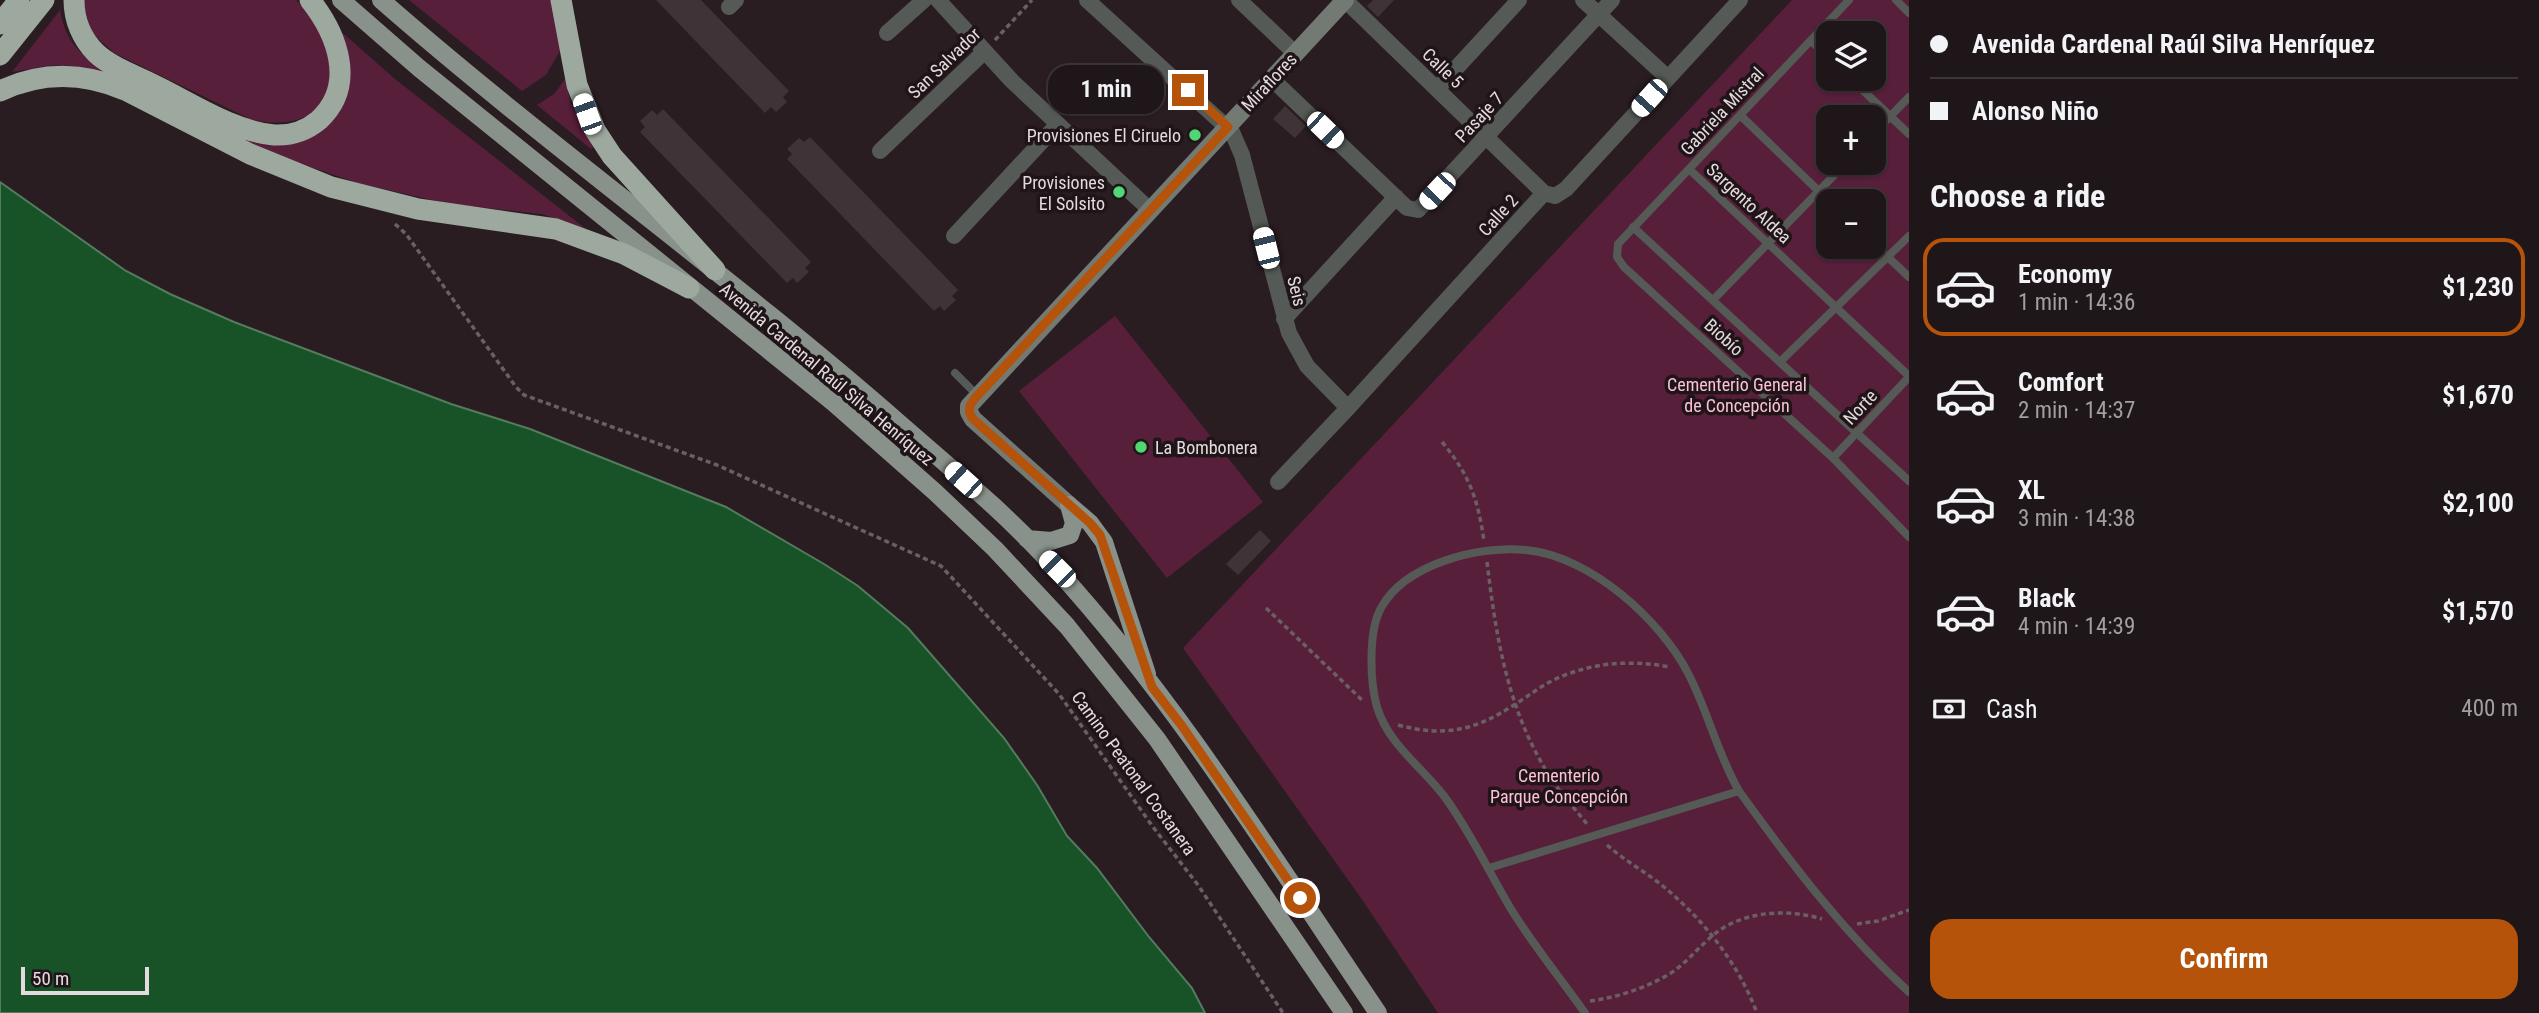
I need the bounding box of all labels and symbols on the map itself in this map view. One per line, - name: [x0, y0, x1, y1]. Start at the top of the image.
- street label: San Salvador: [903, 23, 985, 103]
- street label: Calle 5: [1418, 44, 1468, 92]
- street label: Miraflores: [1237, 49, 1301, 115]
- street label: Gabriela Mistral: [1676, 63, 1768, 159]
- callout: 1 min: [1048, 66, 1164, 114]
- route end: [1172, 74, 1204, 106]
- car: [1628, 75, 1671, 121]
- street label: Pasaje 7: [1451, 88, 1507, 146]
- car: [570, 91, 605, 137]
- car: [1303, 108, 1348, 152]
- place label: Provisiones El Ciruelo: [1027, 125, 1181, 146]
- marker: Provisiones El Ciruelo: [1187, 127, 1203, 143]
- street label: Sargento Aldea: [1702, 158, 1796, 248]
- car: [1415, 168, 1460, 214]
- place label: Provisiones El Solsito: [1022, 172, 1105, 214]
- marker: Provisiones El Solsito: [1111, 184, 1127, 200]
- street label: Calle 2: [1474, 190, 1522, 240]
- car: [1251, 225, 1282, 271]
- street label: Seis: [1283, 274, 1311, 308]
- street label: Avenida Cardenal Raúl Silva Henríquez: [716, 278, 938, 470]
- street label: Biobío: [1700, 314, 1748, 360]
- park label: Cementerio General de Concepción: [1667, 374, 1807, 416]
- street label: Norte: [1839, 385, 1881, 429]
- place label: La Bombonera: [1155, 437, 1258, 458]
- marker: La Bombonera: [1133, 439, 1149, 455]
- car: [941, 458, 986, 502]
- car: [1035, 547, 1080, 591]
- street label: Camino Peatonal Costanera: [1067, 687, 1201, 859]
- park label: Cementerio Parque Concepción: [1490, 765, 1628, 807]
- route start: [1284, 882, 1316, 914]
- scale bar: [21, 964, 149, 996]

